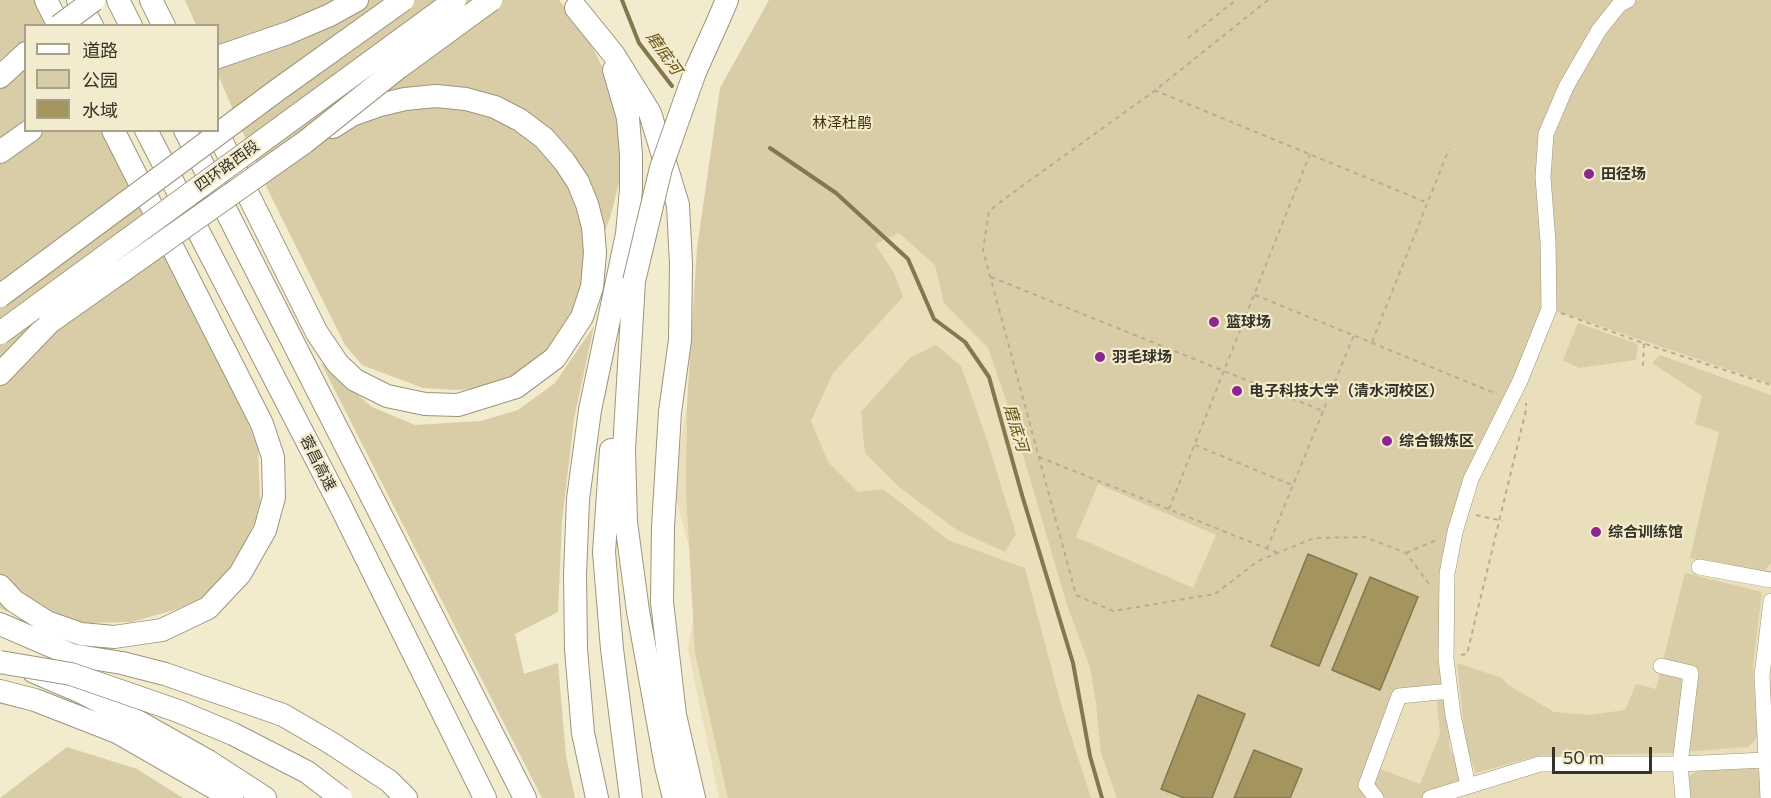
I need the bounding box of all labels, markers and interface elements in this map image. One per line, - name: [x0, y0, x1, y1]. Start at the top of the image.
- legend: [24, 24, 219, 132]
- water label: 磨底河: [642, 28, 686, 78]
- text: 道路: [82, 39, 118, 61]
- text: 公园: [82, 69, 118, 91]
- text: 水域: [82, 99, 118, 121]
- park label: 林泽杜鹃: [812, 114, 872, 132]
- street label: 四环路西段: [191, 137, 263, 195]
- place label: 田径场: [1601, 165, 1646, 183]
- marker: 田径场: [1582, 167, 1596, 181]
- place label: 篮球场: [1226, 313, 1271, 331]
- marker: 篮球场: [1207, 315, 1221, 329]
- place label: 羽毛球场: [1112, 348, 1172, 366]
- marker: 羽毛球场: [1093, 350, 1107, 364]
- place label: 电子科技大学（清水河校区）: [1249, 382, 1444, 400]
- marker: 电子科技大学（清水河校区）: [1230, 384, 1244, 398]
- water label: 磨底河: [1000, 402, 1032, 454]
- street label: 蓉昌高速: [296, 432, 340, 494]
- place label: 综合锻炼区: [1399, 432, 1474, 450]
- marker: 综合锻炼区: [1380, 434, 1394, 448]
- place label: 综合训练馆: [1608, 523, 1683, 541]
- marker: 综合训练馆: [1589, 525, 1603, 539]
- scale bar: [1555, 735, 1656, 773]
- text: 50 m: [1563, 746, 1604, 768]

